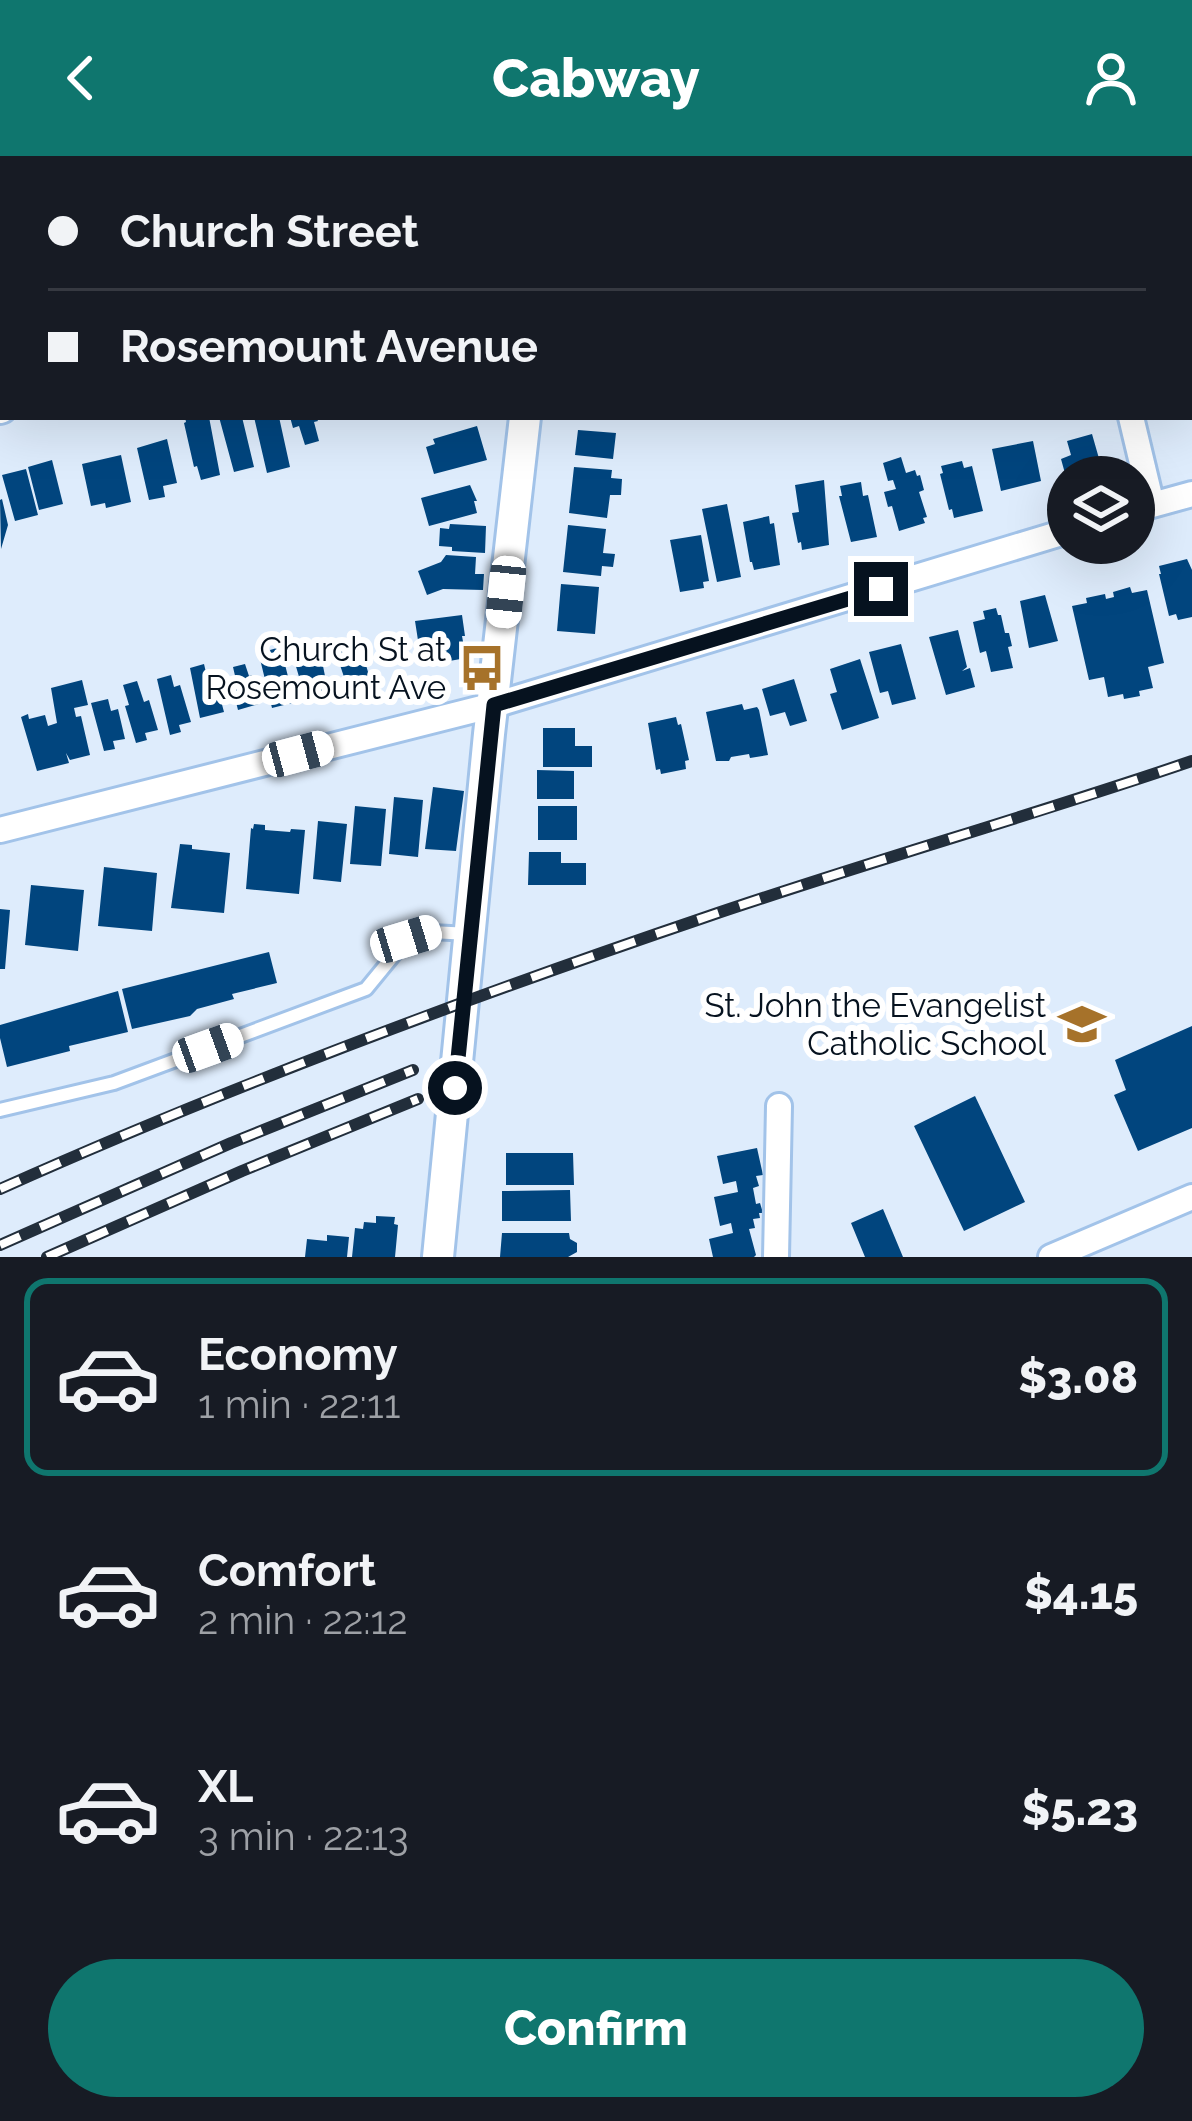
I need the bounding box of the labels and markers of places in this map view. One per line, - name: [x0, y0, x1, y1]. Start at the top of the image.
- place label: Church St at Rosemount Ave: [205, 630, 446, 707]
- bus stop icon: Church St at Rosemount Ave: [457, 643, 507, 693]
- place label: St. John the Evangelist Catholic School: [704, 986, 1047, 1063]
- school or university icon: St. John the Evangelist Catholic School: [1057, 999, 1107, 1049]

